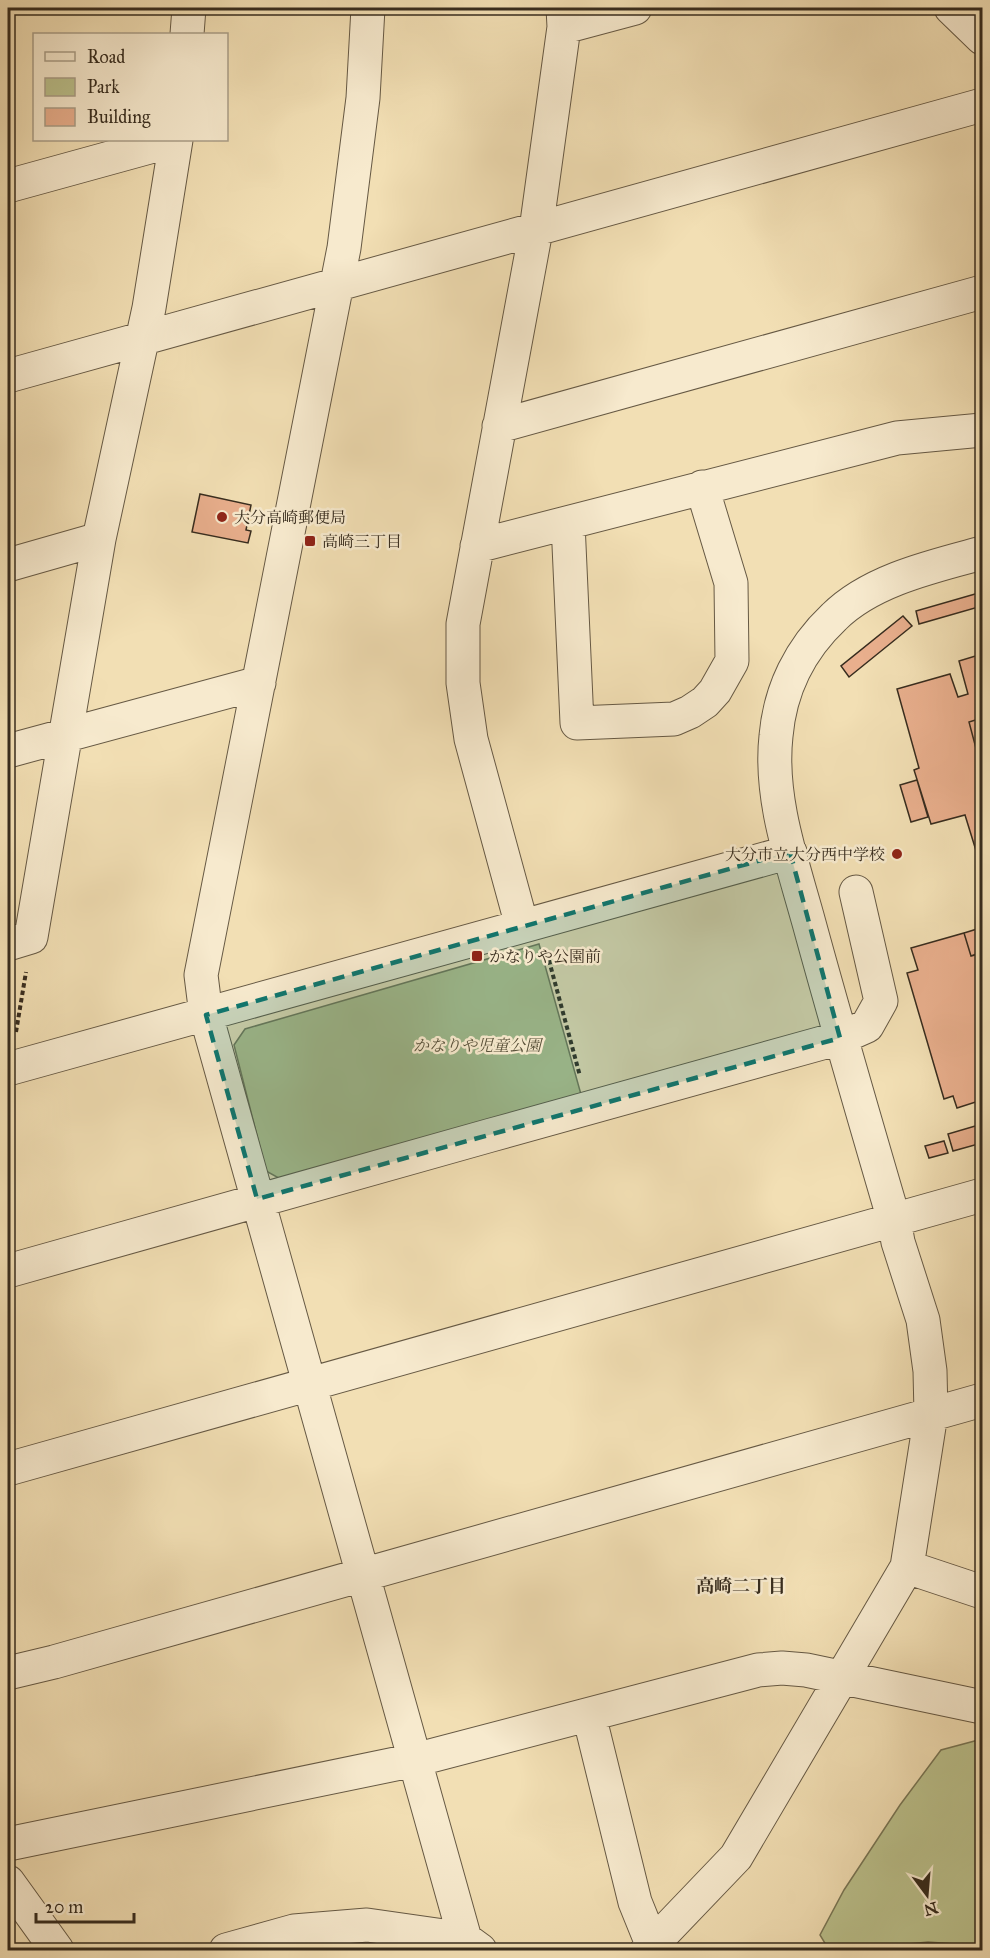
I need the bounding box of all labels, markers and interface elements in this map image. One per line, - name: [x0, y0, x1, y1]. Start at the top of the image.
- legend: [33, 33, 228, 141]
- text: Road: [87, 46, 125, 68]
- text: Park: [87, 76, 120, 98]
- text: Building: [87, 106, 151, 129]
- place label: 大分高崎郵便局: [234, 508, 346, 527]
- marker: 大分高崎郵便局: [215, 510, 229, 524]
- place label: 高崎三丁目: [322, 532, 402, 551]
- marker: 高崎三丁目: [303, 534, 317, 548]
- place label: 大分市立大分西中学校: [725, 845, 885, 864]
- marker: 大分市立大分西中学校: [890, 847, 904, 861]
- place label: かなりや公園前: [489, 947, 601, 966]
- marker: かなりや公園前: [470, 949, 484, 963]
- park label: かなりや児童公園: [413, 1036, 544, 1055]
- district label: 高崎二丁目: [696, 1575, 786, 1597]
- north arrow: [897, 1865, 957, 1925]
- scale bar: [36, 1886, 134, 1924]
- text: 20 m: [45, 1896, 83, 1918]
- text: N: [921, 1898, 940, 1920]

